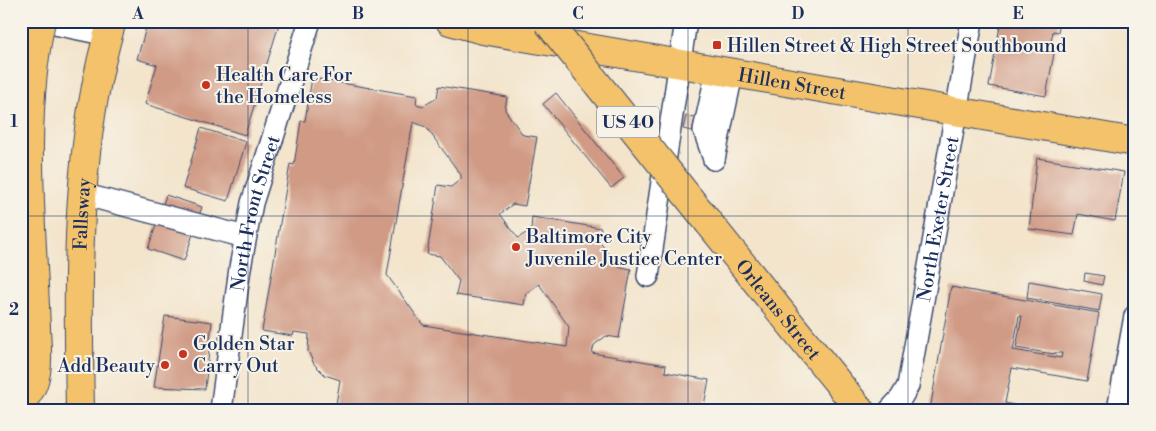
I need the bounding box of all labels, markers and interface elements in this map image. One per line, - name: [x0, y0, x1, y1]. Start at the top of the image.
- text: A: [131, 4, 144, 24]
- text: B: [352, 4, 364, 24]
- text: C: [572, 4, 584, 24]
- text: D: [792, 4, 805, 24]
- text: E: [1012, 4, 1024, 24]
- place label: Hillen Street & High Street Southbound: [727, 34, 1067, 58]
- marker: Hillen Street & High Street Southbound: [711, 39, 723, 51]
- place label: Health Care For the Homeless: [216, 63, 353, 109]
- street label: Hillen Street: [736, 63, 848, 105]
- marker: Health Care For the Homeless: [200, 79, 212, 91]
- road number: US 40: [597, 106, 659, 138]
- text: 1: [10, 112, 18, 132]
- street label: North Front Street: [226, 132, 286, 293]
- street label: North Exeter Street: [912, 134, 965, 303]
- street label: Fallsway: [69, 176, 97, 251]
- place label: Baltimore City Juvenile Justice Center: [525, 225, 722, 271]
- marker: Baltimore City Juvenile Justice Center: [510, 241, 522, 253]
- street label: Orleans Street: [730, 255, 826, 366]
- text: 2: [9, 300, 19, 320]
- place label: Golden Star Carry Out: [193, 332, 295, 378]
- marker: Golden Star Carry Out: [177, 348, 189, 360]
- place label: Add Beauty: [56, 354, 156, 378]
- marker: Add Beauty: [159, 359, 171, 371]

